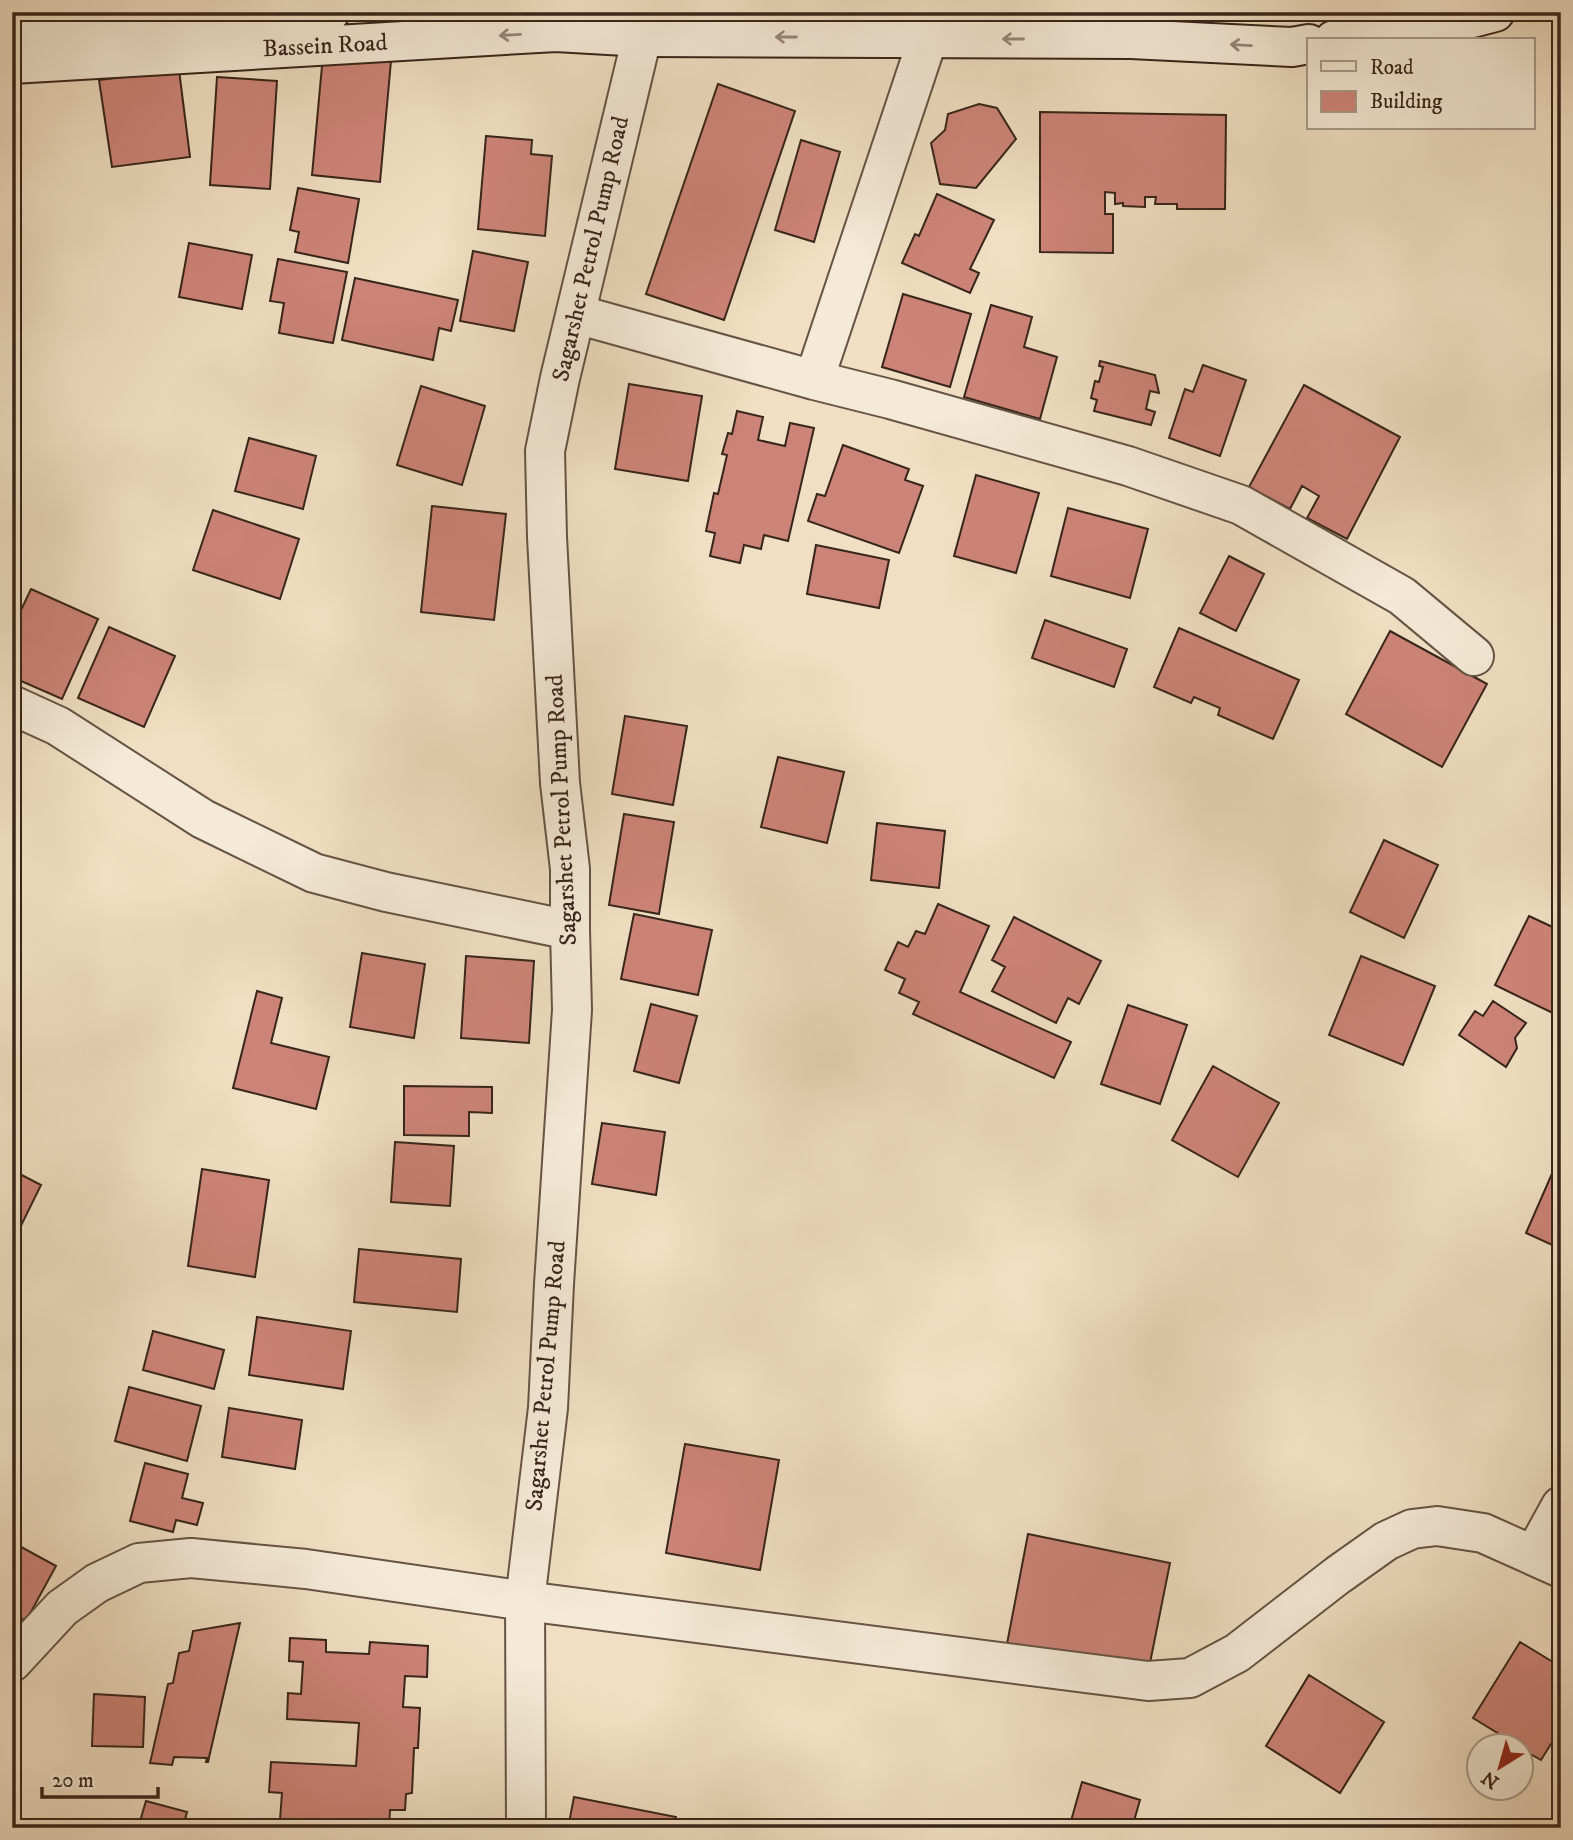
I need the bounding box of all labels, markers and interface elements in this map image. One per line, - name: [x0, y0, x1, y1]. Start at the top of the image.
- street label: Bassein Road: [262, 28, 388, 64]
- one-way arrow: [499, 29, 521, 42]
- one-way arrow: [775, 30, 798, 44]
- one-way arrow: [1002, 32, 1025, 46]
- one-way arrow: [1230, 38, 1253, 51]
- legend: [1307, 38, 1534, 130]
- text: Road: [1370, 55, 1414, 81]
- text: Building: [1370, 89, 1443, 115]
- street label: Sagarshet Petrol Pump Road: [546, 113, 636, 385]
- street label: Sagarshet Petrol Pump Road: [540, 674, 584, 946]
- street label: Sagarshet Petrol Pump Road: [519, 1239, 573, 1513]
- north arrow: [1464, 1731, 1534, 1801]
- scale bar: [42, 1756, 158, 1800]
- text: N: [1477, 1765, 1504, 1793]
- text: 20 m: [52, 1768, 94, 1794]

